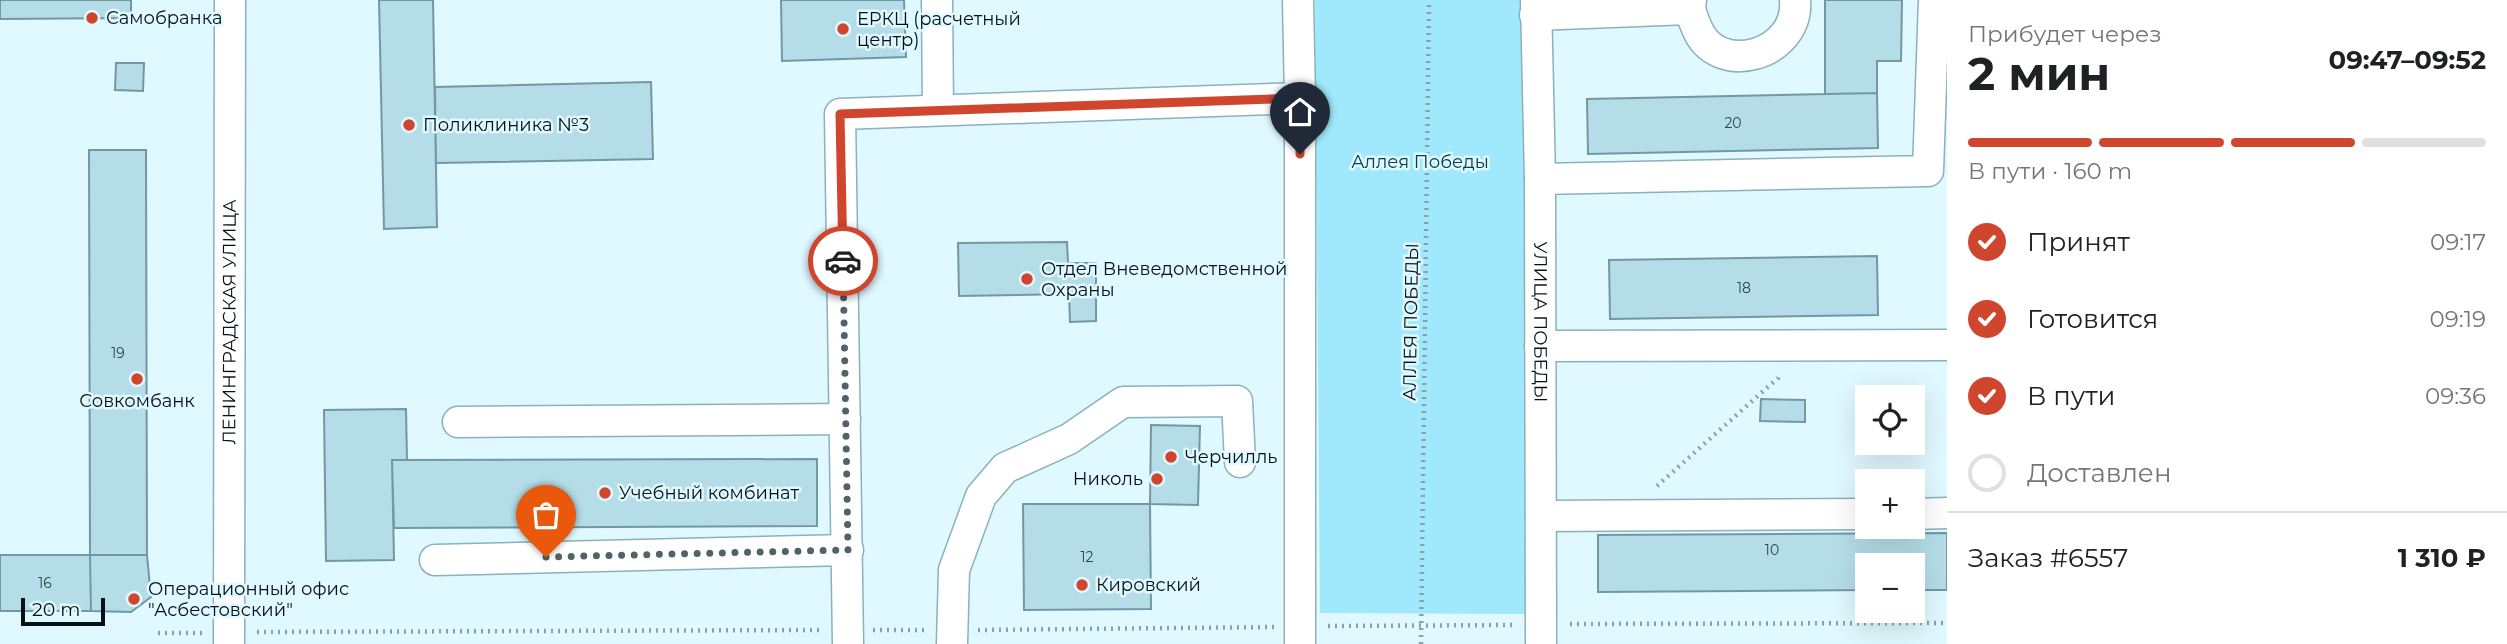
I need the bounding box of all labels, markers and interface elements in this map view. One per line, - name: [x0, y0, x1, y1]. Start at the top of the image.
- place label: Самобранка: [106, 7, 222, 29]
- place label: ЕРКЦ (расчетный центр): [857, 8, 1021, 51]
- marker: Самобранка: [84, 10, 100, 26]
- text: Прибудет через: [1968, 20, 2162, 48]
- marker: ЕРКЦ (расчетный центр): [835, 21, 851, 37]
- text: 09:47–09:52: [2329, 44, 2486, 76]
- text: 2 мин: [1968, 45, 2110, 102]
- pin: [1270, 82, 1330, 154]
- icon: home: [1281, 93, 1319, 131]
- place label: Поликлиника №3: [423, 114, 589, 136]
- house number: 20: [1724, 114, 1742, 132]
- marker: Поликлиника №3: [401, 117, 417, 133]
- park label: Аллея Победы: [1351, 151, 1489, 173]
- text: В пути · 160 m: [1968, 157, 2132, 185]
- street label: ЛЕНИНГРАДСКАЯ УЛИЦА: [218, 199, 241, 445]
- icon: check: [1968, 223, 2006, 261]
- courier: [808, 226, 878, 296]
- text: Принят: [2027, 226, 2130, 258]
- text: 09:17: [2430, 228, 2486, 256]
- street label: УЛИЦА ПОБЕДЫ: [1529, 241, 1551, 402]
- icon: car: [824, 242, 862, 280]
- street label: АЛЛЕЯ ПОБЕДЫ: [1399, 243, 1423, 401]
- place label: Отдел Вневедомственной Охраны: [1041, 258, 1287, 301]
- marker: Отдел Вневедомственной Охраны: [1019, 271, 1035, 287]
- house number: 18: [1737, 279, 1751, 297]
- icon: check: [1968, 300, 2006, 338]
- text: Готовится: [2027, 303, 2158, 335]
- text: 09:19: [2430, 305, 2486, 333]
- house number: 19: [111, 344, 125, 362]
- marker: Совкомбанк: [129, 371, 145, 387]
- icon: check: [1968, 377, 2006, 415]
- text: В пути: [2027, 380, 2116, 412]
- text: 09:36: [2425, 382, 2486, 410]
- map controls: [1855, 385, 1925, 623]
- button: locate: [1855, 385, 1925, 455]
- place label: Совкомбанк: [79, 390, 195, 412]
- place label: Черчилль: [1185, 446, 1277, 468]
- marker: Черчилль: [1163, 449, 1179, 465]
- text: Доставлен: [2027, 457, 2172, 489]
- place label: Николь: [1073, 468, 1143, 490]
- button: +: [1855, 469, 1925, 539]
- marker: Николь: [1149, 471, 1165, 487]
- place label: Учебный комбинат: [619, 482, 800, 504]
- pin: [516, 485, 576, 557]
- marker: Учебный комбинат: [597, 485, 613, 501]
- icon: bag: [527, 496, 565, 534]
- house number: 10: [1765, 541, 1779, 559]
- text: Заказ #6557: [1968, 542, 2128, 574]
- text: 1 310 ₽: [2398, 542, 2486, 574]
- house number: 12: [1080, 548, 1094, 566]
- button: −: [1855, 553, 1925, 623]
- house number: 16: [38, 574, 52, 592]
- place label: Кировский: [1096, 574, 1201, 596]
- marker: Кировский: [1074, 577, 1090, 593]
- place label: Операционный офис "Асбестовский": [148, 578, 349, 621]
- marker: Операционный офис "Асбестовский": [126, 591, 142, 607]
- scale bar: [21, 595, 105, 627]
- text: 20 m: [32, 598, 80, 621]

